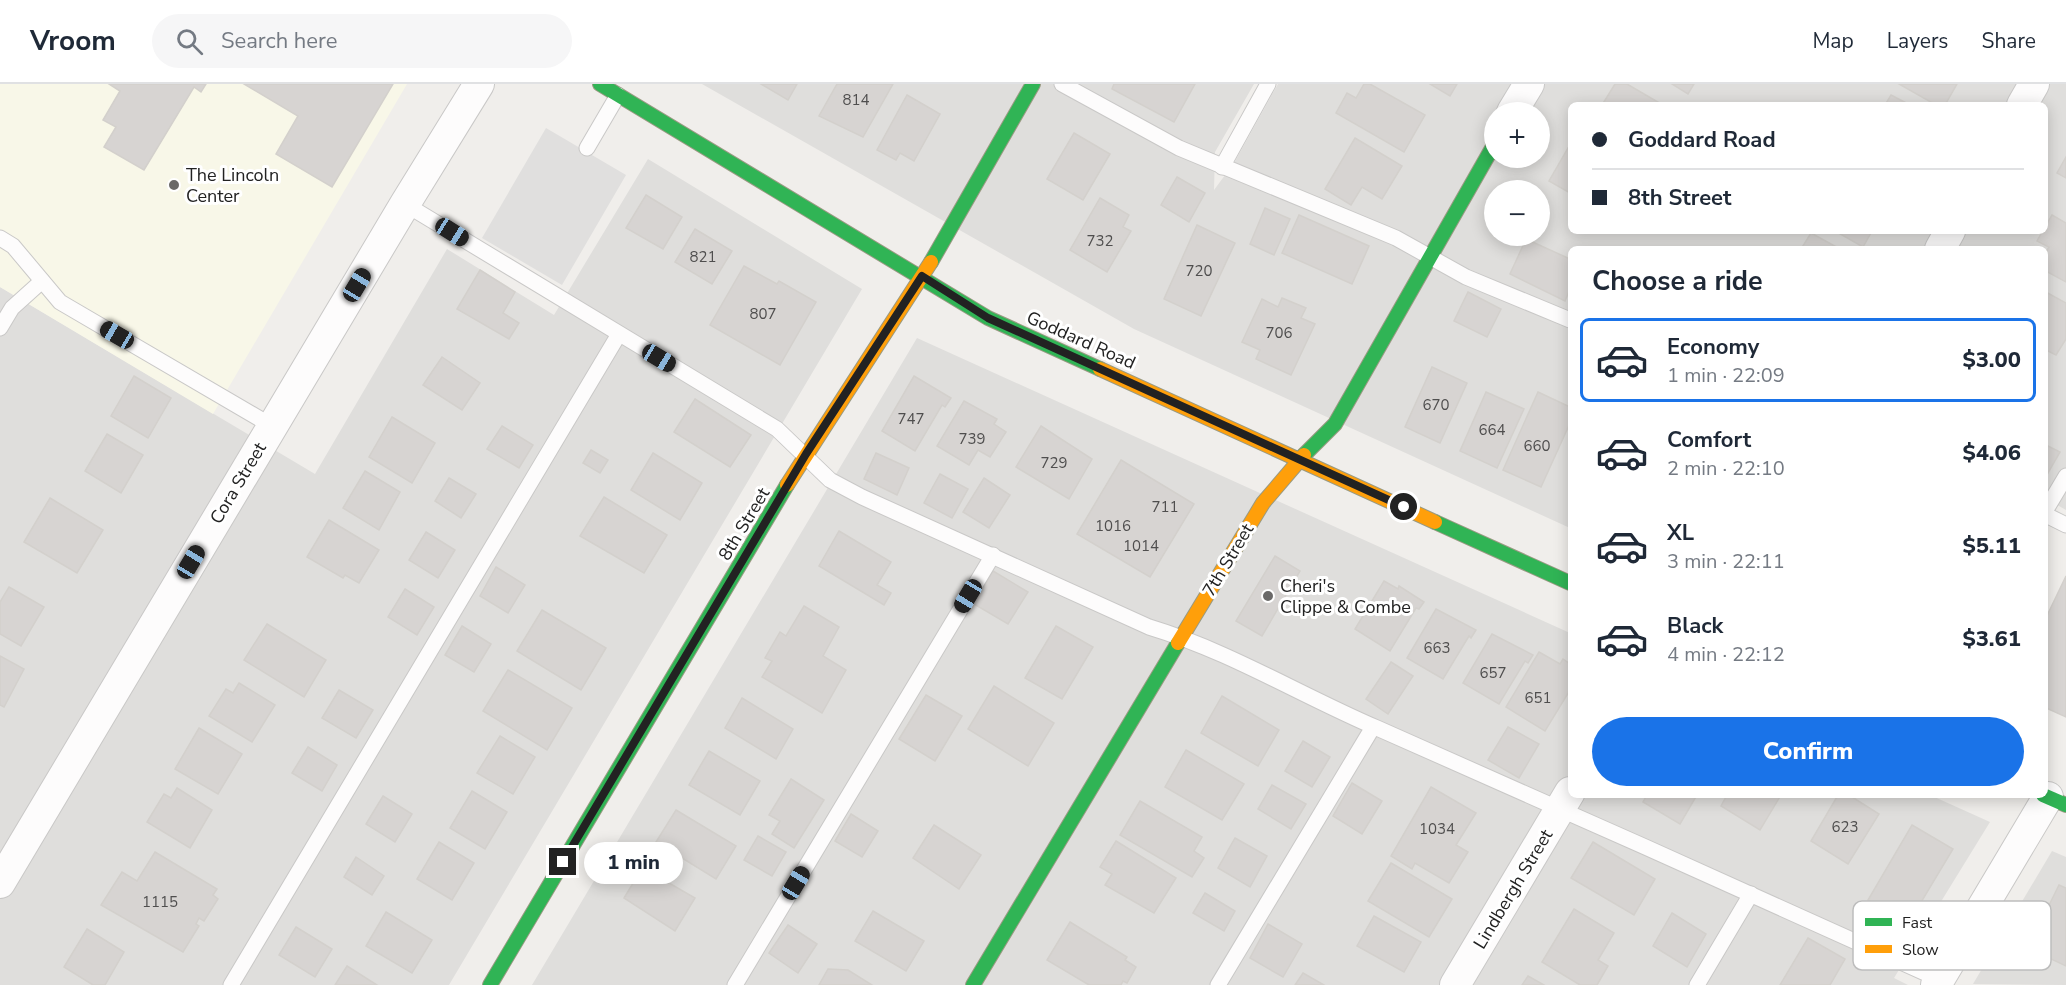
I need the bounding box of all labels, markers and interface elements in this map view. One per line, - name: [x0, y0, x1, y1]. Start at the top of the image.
- search box: [152, 14, 572, 68]
- text: Vroom: [30, 22, 116, 60]
- icon: search: [173, 25, 206, 58]
- text: Search here: [221, 26, 338, 56]
- text: Map: [1812, 27, 1854, 55]
- text: Layers: [1887, 27, 1948, 55]
- text: Share: [1981, 27, 2036, 55]
- house number: 814: [842, 90, 870, 110]
- map controls: [1484, 102, 1550, 246]
- button: +: [1484, 102, 1550, 168]
- text: Goddard Road: [1628, 125, 1776, 155]
- place label: The Lincoln Center: [186, 163, 279, 208]
- marker: The Lincoln Center: [167, 178, 181, 192]
- button: −: [1484, 180, 1550, 246]
- text: 8th Street: [1628, 183, 1731, 213]
- car: [432, 215, 472, 249]
- house number: 732: [1086, 231, 1114, 251]
- house number: 821: [689, 247, 717, 267]
- house number: 720: [1185, 261, 1213, 281]
- text: Choose a ride: [1592, 263, 1763, 300]
- car: [340, 265, 374, 305]
- house number: 807: [749, 304, 777, 324]
- street label: Goddard Road: [1023, 305, 1139, 375]
- car: [97, 318, 137, 352]
- house number: 706: [1265, 323, 1293, 343]
- text: Economy: [1667, 332, 1759, 362]
- icon: car: [1595, 333, 1649, 387]
- car: [639, 341, 679, 375]
- text: $3.00: [1962, 345, 2021, 375]
- text: 1 min · 22:09: [1667, 362, 1785, 389]
- house number: 670: [1422, 395, 1450, 415]
- house number: 747: [897, 409, 925, 429]
- house number: 664: [1478, 420, 1506, 440]
- text: Comfort: [1667, 425, 1751, 455]
- icon: car: [1595, 426, 1649, 480]
- house number: 739: [958, 429, 986, 449]
- house number: 660: [1523, 436, 1551, 456]
- street label: Cora Street: [204, 437, 272, 528]
- text: $4.06: [1962, 438, 2021, 468]
- house number: 729: [1040, 453, 1068, 473]
- text: 2 min · 22:10: [1667, 455, 1785, 482]
- street label: 8th Street: [713, 482, 776, 565]
- route start: [1390, 493, 1417, 520]
- house number: 711: [1151, 497, 1179, 517]
- house number: 1016: [1095, 516, 1131, 536]
- street label: 7th Street: [1197, 518, 1260, 601]
- text: XL: [1667, 518, 1694, 548]
- icon: car: [1595, 519, 1649, 573]
- text: $5.11: [1962, 531, 2021, 561]
- house number: 1014: [1123, 536, 1159, 556]
- car: [174, 542, 208, 582]
- text: 3 min · 22:11: [1667, 548, 1785, 575]
- place label: Cheri's Clippe & Combe: [1280, 574, 1411, 619]
- car: [951, 576, 985, 616]
- marker: Cheri's Clippe & Combe: [1261, 589, 1275, 603]
- text: Black: [1667, 611, 1723, 641]
- icon: car: [1595, 612, 1649, 666]
- text: $3.61: [1962, 624, 2021, 654]
- house number: 663: [1423, 638, 1451, 658]
- text: 4 min · 22:12: [1667, 641, 1785, 668]
- house number: 657: [1479, 663, 1507, 683]
- house number: 651: [1524, 688, 1552, 708]
- button: Confirm: [1592, 717, 2024, 786]
- house number: 623: [1831, 817, 1859, 837]
- house number: 1034: [1419, 819, 1455, 839]
- street label: Lindbergh Street: [1468, 824, 1559, 953]
- callout: 1 min: [584, 841, 683, 883]
- route end: [549, 848, 576, 875]
- text: 1 min: [607, 849, 660, 876]
- car: [779, 863, 813, 903]
- house number: 1115: [142, 892, 178, 912]
- legend: [1853, 901, 2051, 970]
- text: Fast: [1902, 912, 1933, 934]
- text: Slow: [1902, 939, 1939, 961]

